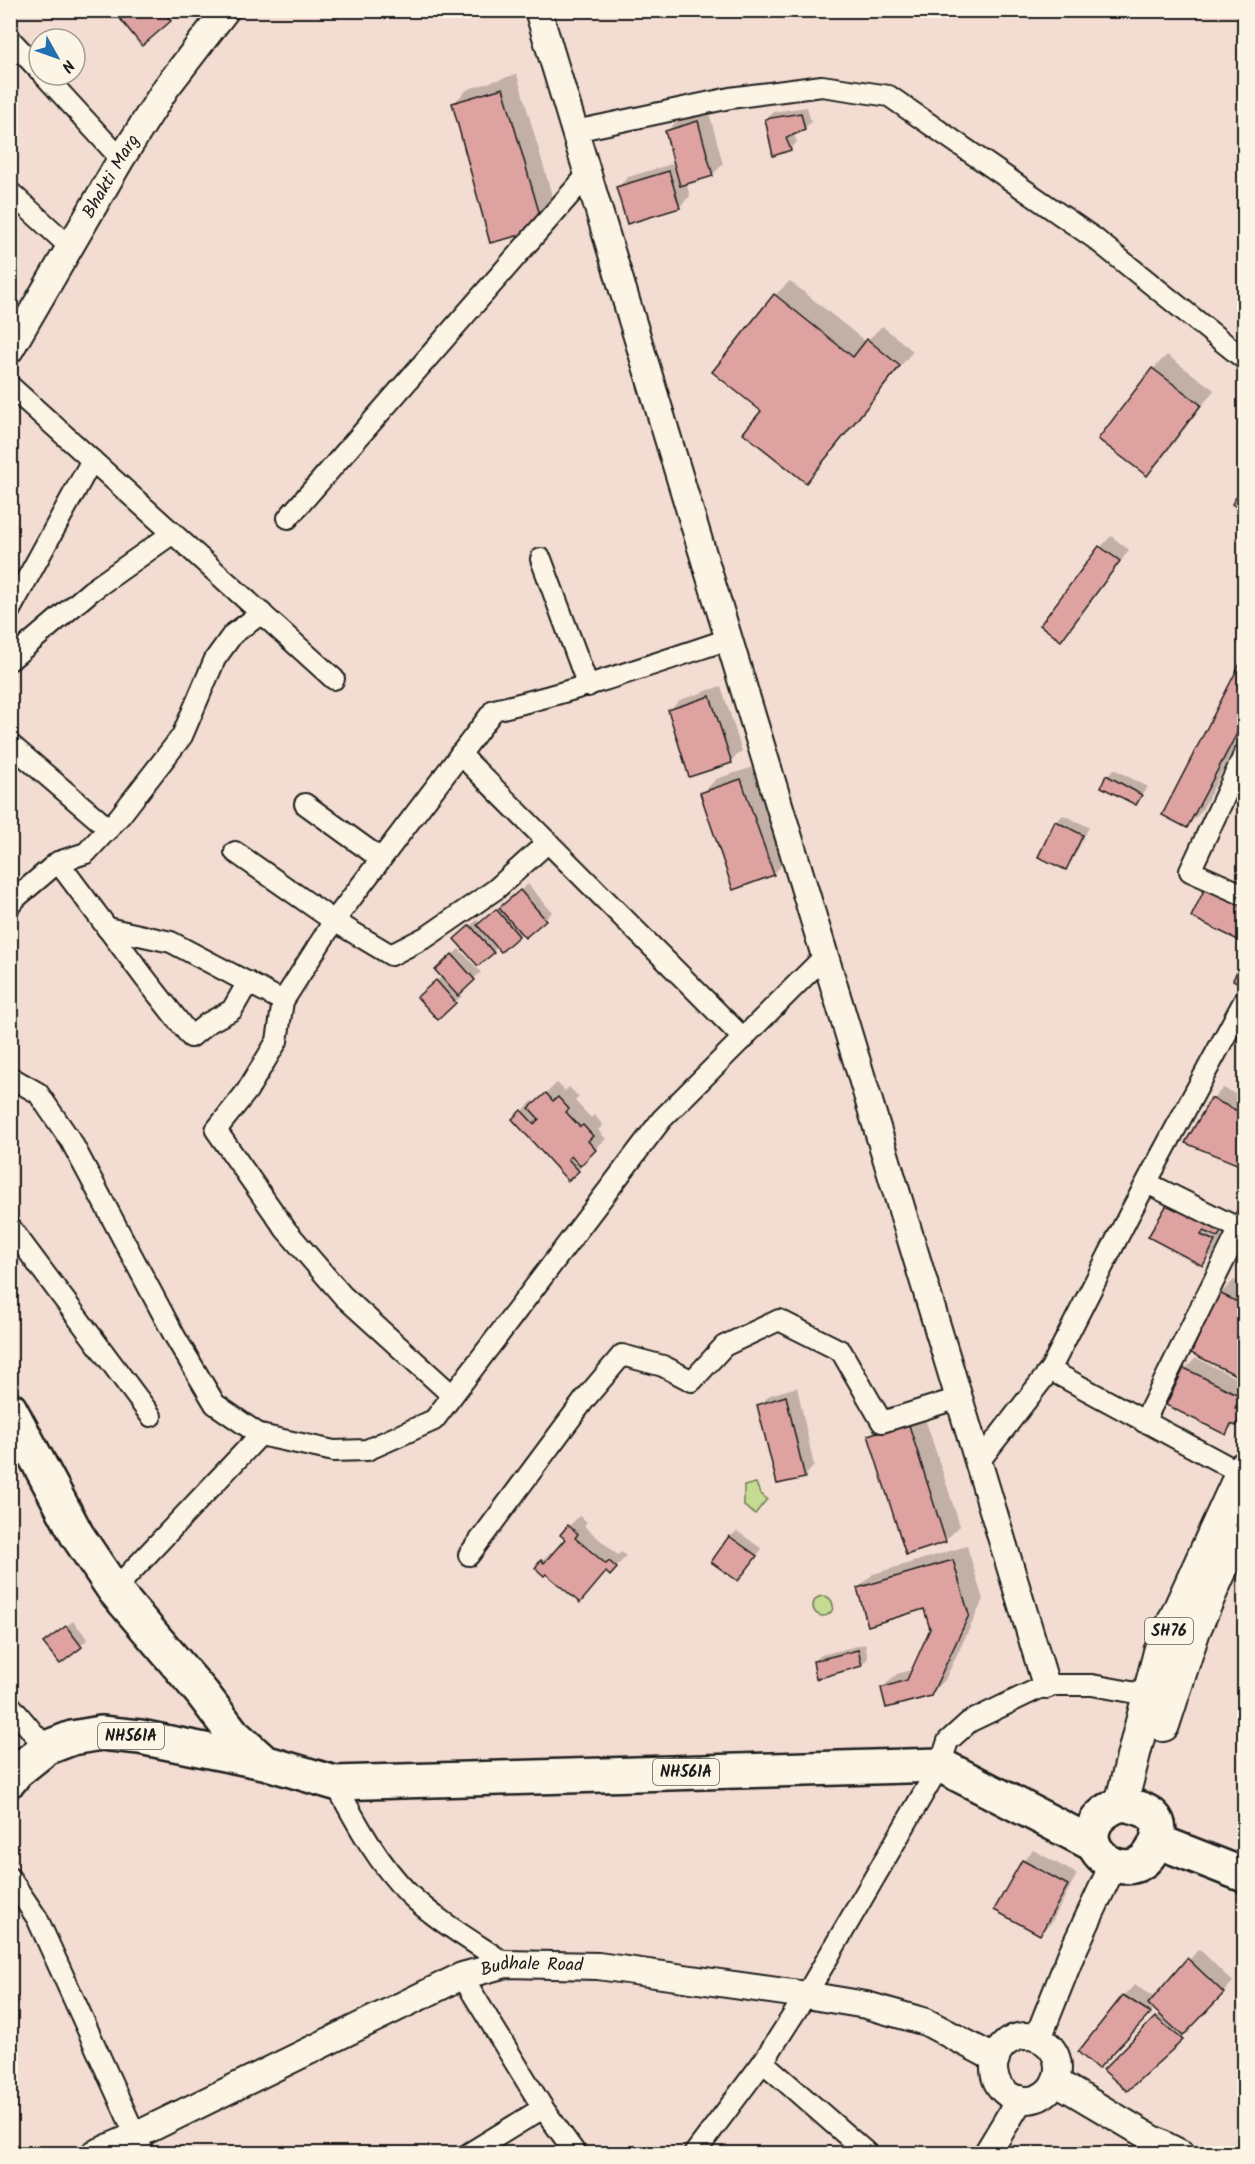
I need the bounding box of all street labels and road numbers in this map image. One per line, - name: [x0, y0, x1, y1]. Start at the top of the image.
- street label: Bhakti Marg: [75, 128, 148, 224]
- road number: SH76: [1145, 1618, 1193, 1644]
- road number: NH561A: [98, 1723, 164, 1749]
- road number: NH561A: [653, 1759, 719, 1785]
- street label: Budhale Road: [477, 1949, 584, 1985]

